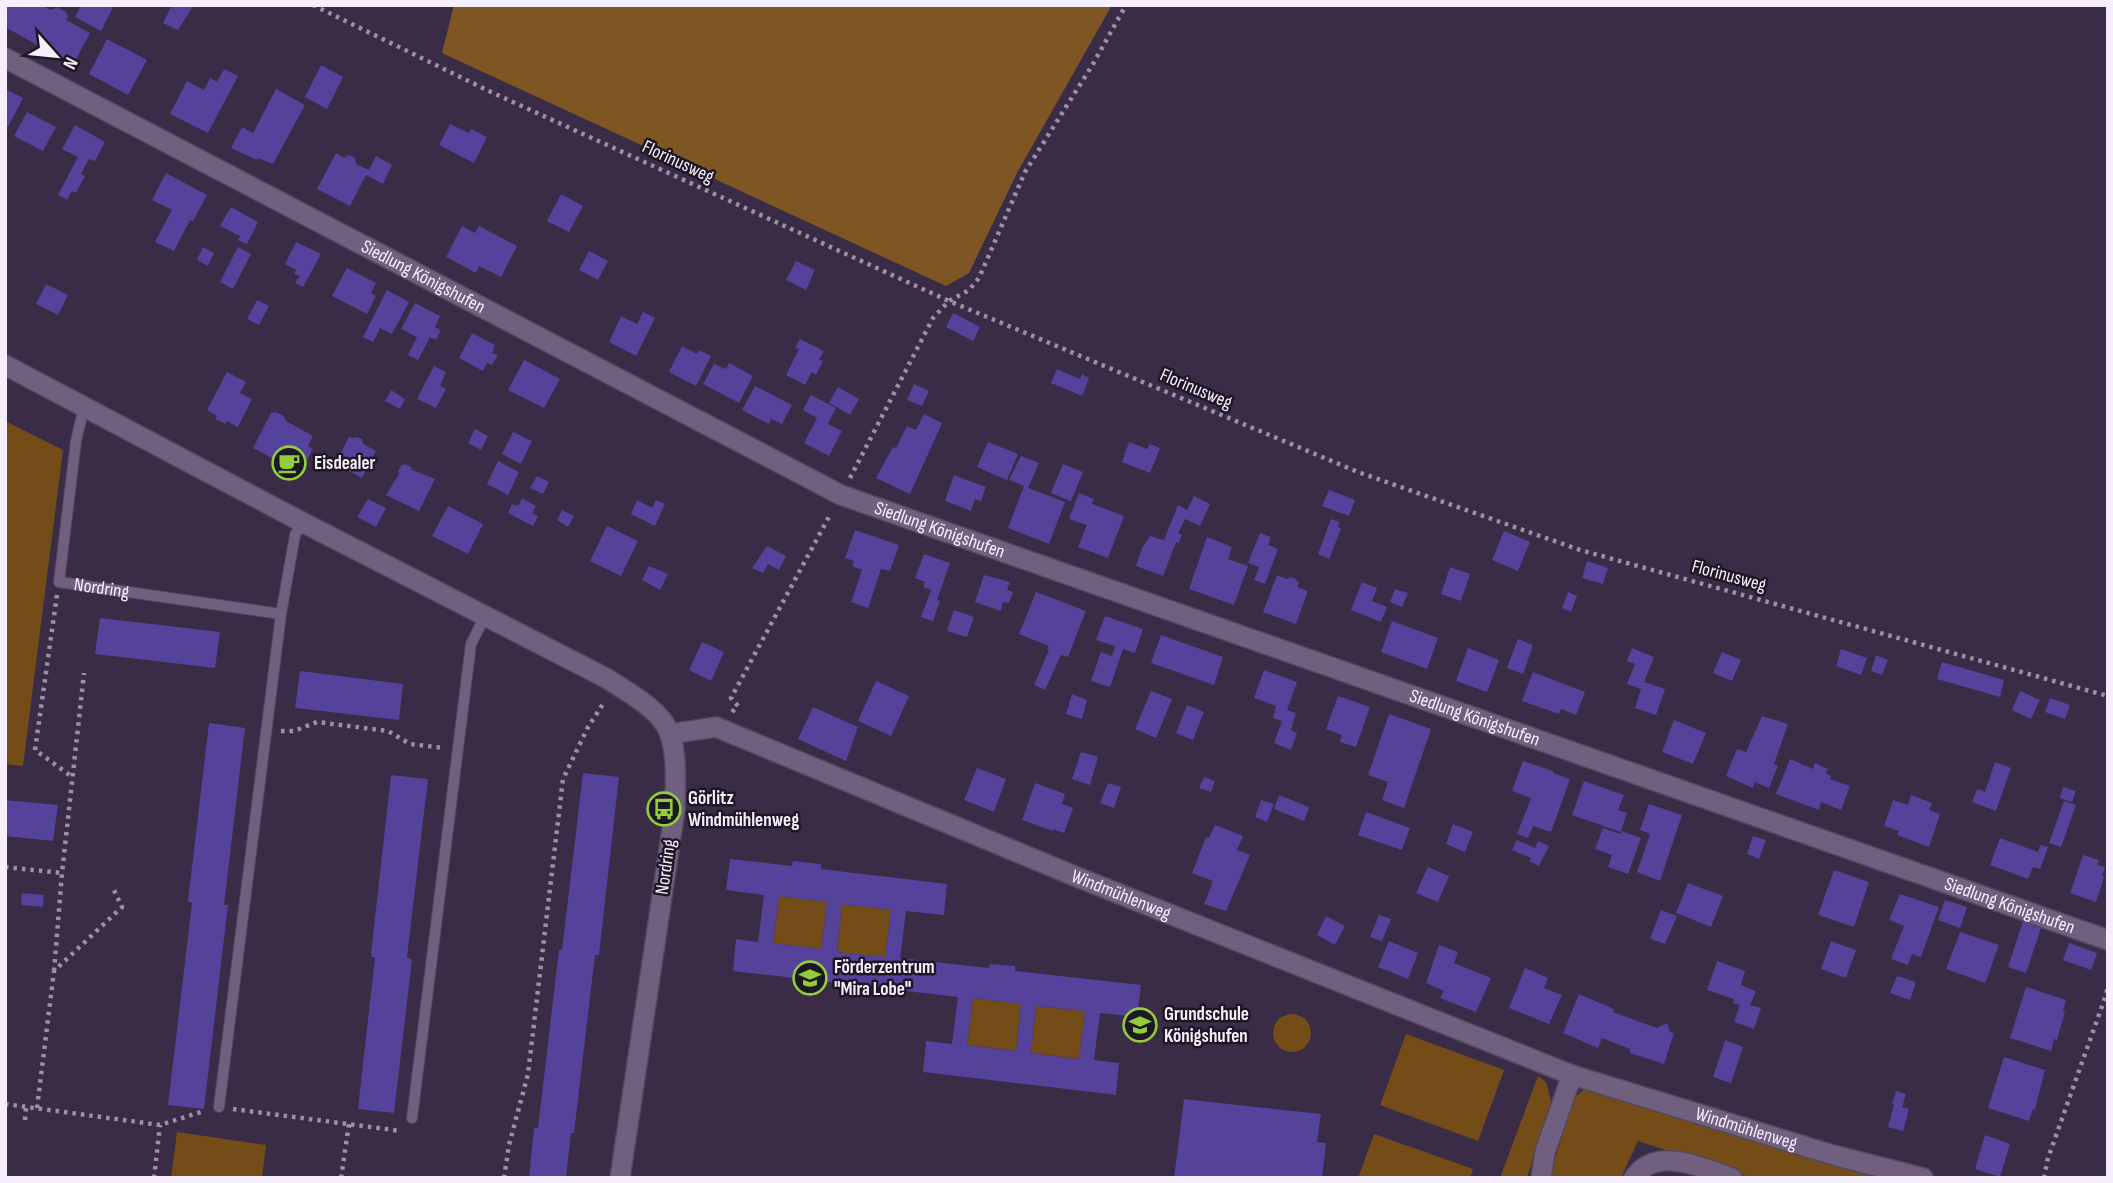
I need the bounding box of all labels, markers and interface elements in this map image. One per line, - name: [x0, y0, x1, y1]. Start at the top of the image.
- north arrow: [21, 21, 91, 91]
- text: N: [57, 53, 82, 73]
- street label: Florinusweg: [639, 135, 718, 189]
- street label: Siedlung Königshufen: [357, 235, 489, 319]
- street label: Florinusweg: [1156, 363, 1236, 415]
- cafe icon: Eisdealer: [270, 444, 308, 482]
- place label: Eisdealer: [314, 452, 376, 475]
- street label: Siedlung Königshufen: [871, 496, 1008, 563]
- street label: Florinusweg: [1689, 555, 1769, 597]
- street label: Nordring: [73, 573, 131, 604]
- street label: Siedlung Königshufen: [1406, 684, 1543, 751]
- place label: Görlitz Windmühlenweg: [688, 787, 799, 832]
- bus stop icon: Görlitz Windmühlenweg: [645, 790, 683, 828]
- street label: Nordring: [651, 838, 681, 896]
- street label: Windmühlenweg: [1068, 864, 1175, 925]
- street label: Siedlung Königshufen: [1941, 872, 2078, 939]
- place label: Förderzentrum "Mira Lobe": [834, 956, 935, 1001]
- school or university icon: Förderzentrum "Mira Lobe": [791, 959, 829, 997]
- place label: Grundschule Königshufen: [1164, 1003, 1249, 1048]
- school or university icon: Grundschule Königshufen: [1121, 1006, 1159, 1044]
- street label: Windmühlenweg: [1693, 1102, 1801, 1155]

